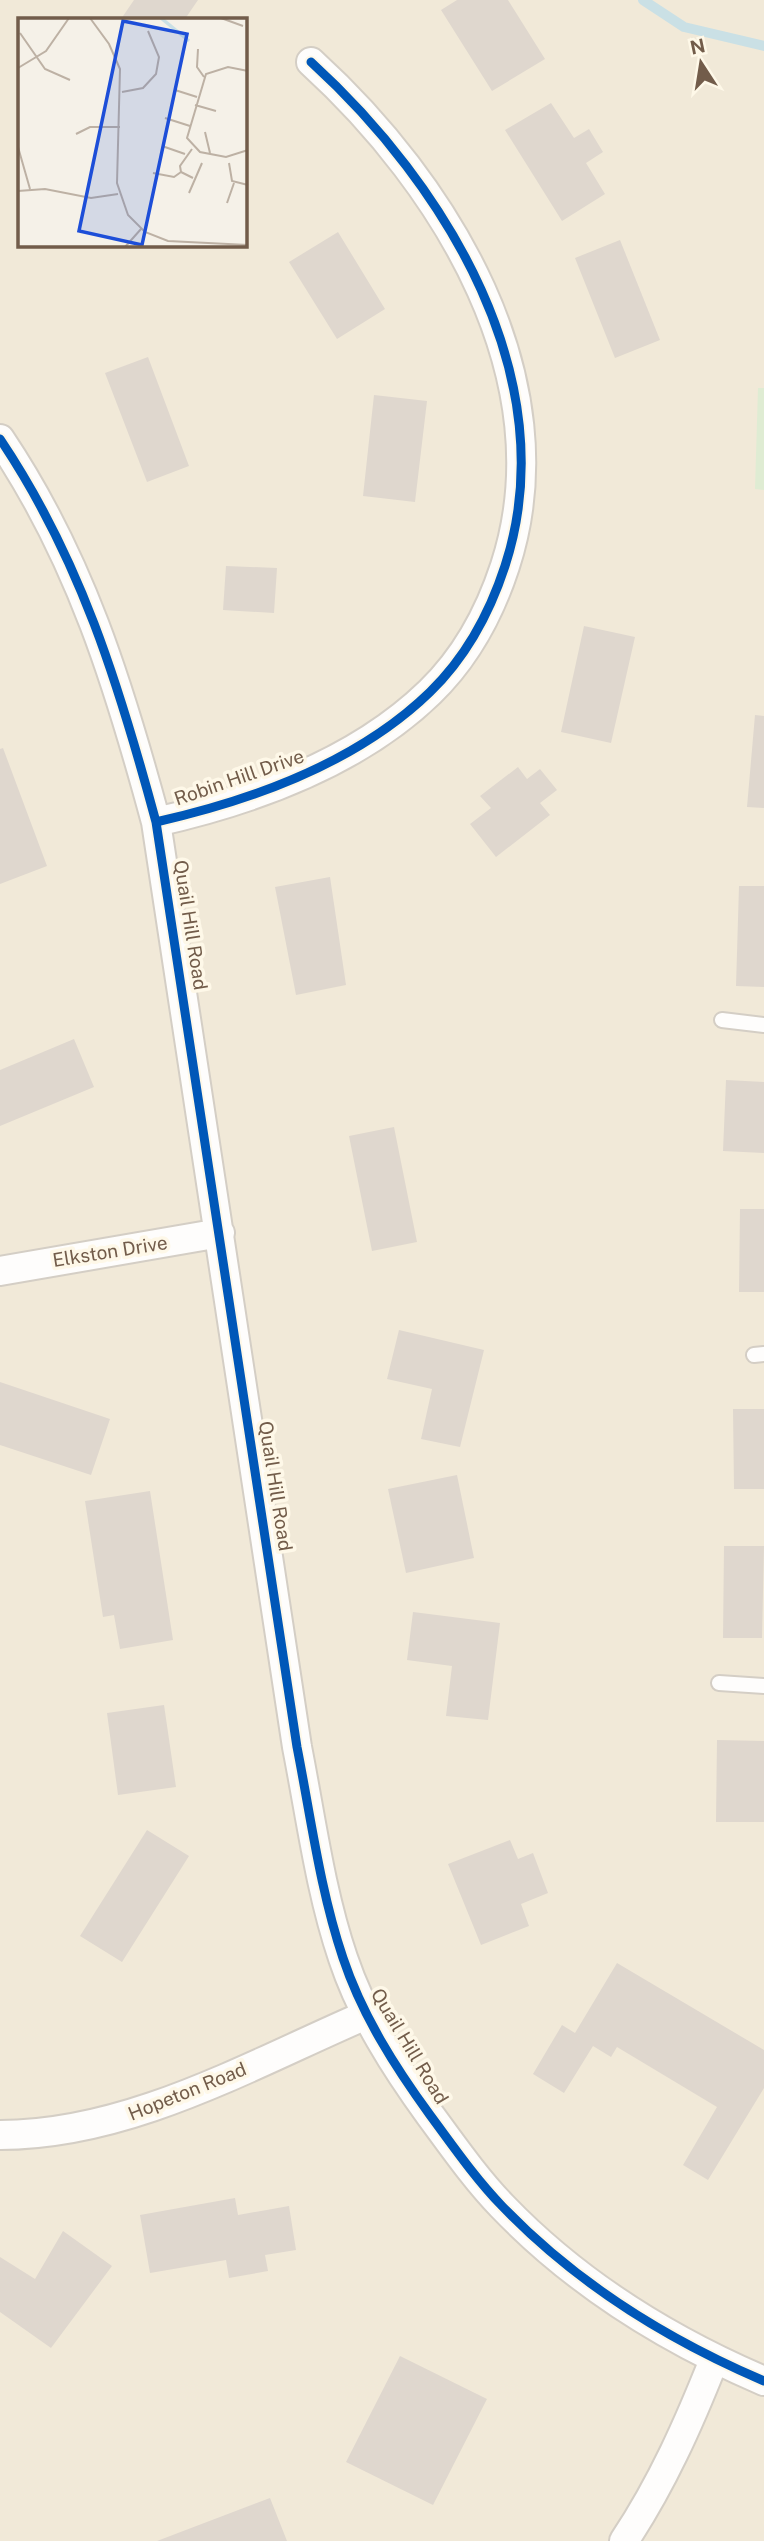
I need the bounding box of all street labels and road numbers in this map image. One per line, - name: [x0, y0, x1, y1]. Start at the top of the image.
- street label: Robin Hill Drive: [171, 745, 307, 809]
- street label: Quail Hill Road: [170, 859, 212, 991]
- street label: Elkston Drive: [51, 1231, 169, 1271]
- street label: Quail Hill Road: [255, 1420, 297, 1552]
- street label: Quail Hill Road: [367, 1984, 453, 2108]
- street label: Hopeton Road: [125, 2057, 249, 2125]

